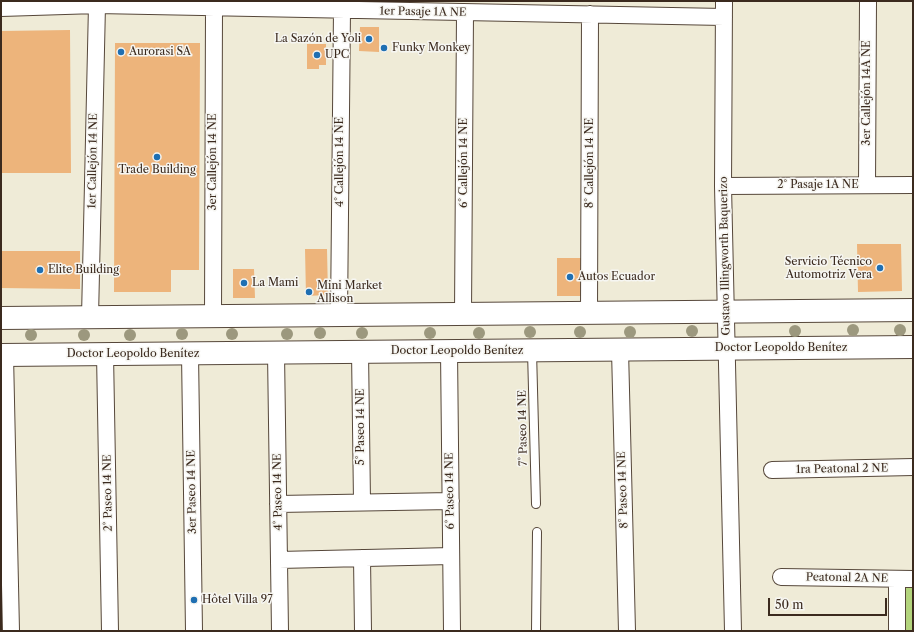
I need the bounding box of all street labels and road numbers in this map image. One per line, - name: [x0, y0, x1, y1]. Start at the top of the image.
- street label: 1er Pasaje 1A NE: [379, 5, 467, 19]
- street label: 3er Callejón 14A NE: [860, 40, 874, 146]
- street label: 1er Callejón 14 NE: [86, 113, 100, 209]
- street label: 3er Callejón 14 NE: [206, 113, 220, 211]
- street label: 4° Callejón 14 NE: [333, 117, 347, 207]
- street label: 6° Callejón 14 NE: [457, 118, 471, 208]
- street label: 8° Callejón 14 NE: [583, 118, 597, 208]
- street label: Gustavo Illingworth Baquerizo: [717, 176, 733, 336]
- street label: 2° Pasaje 1A NE: [777, 178, 859, 192]
- street label: Doctor Leopoldo Benítez: [715, 341, 847, 355]
- street label: Doctor Leopoldo Benítez: [391, 344, 523, 358]
- street label: Doctor Leopoldo Benítez: [67, 347, 199, 361]
- street label: 5° Paseo 14 NE: [354, 389, 368, 465]
- street label: 7° Paseo 14 NE: [516, 390, 530, 466]
- street label: 3er Paseo 14 NE: [185, 450, 199, 534]
- street label: 8° Paseo 14 NE: [615, 451, 631, 529]
- street label: 6° Paseo 14 NE: [443, 452, 457, 530]
- street label: 4° Paseo 14 NE: [271, 453, 285, 531]
- street label: 2° Paseo 14 NE: [101, 454, 115, 532]
- street label: 1ra Peatonal 2 NE: [796, 462, 888, 476]
- street label: Peatonal 2A NE: [806, 571, 888, 585]

